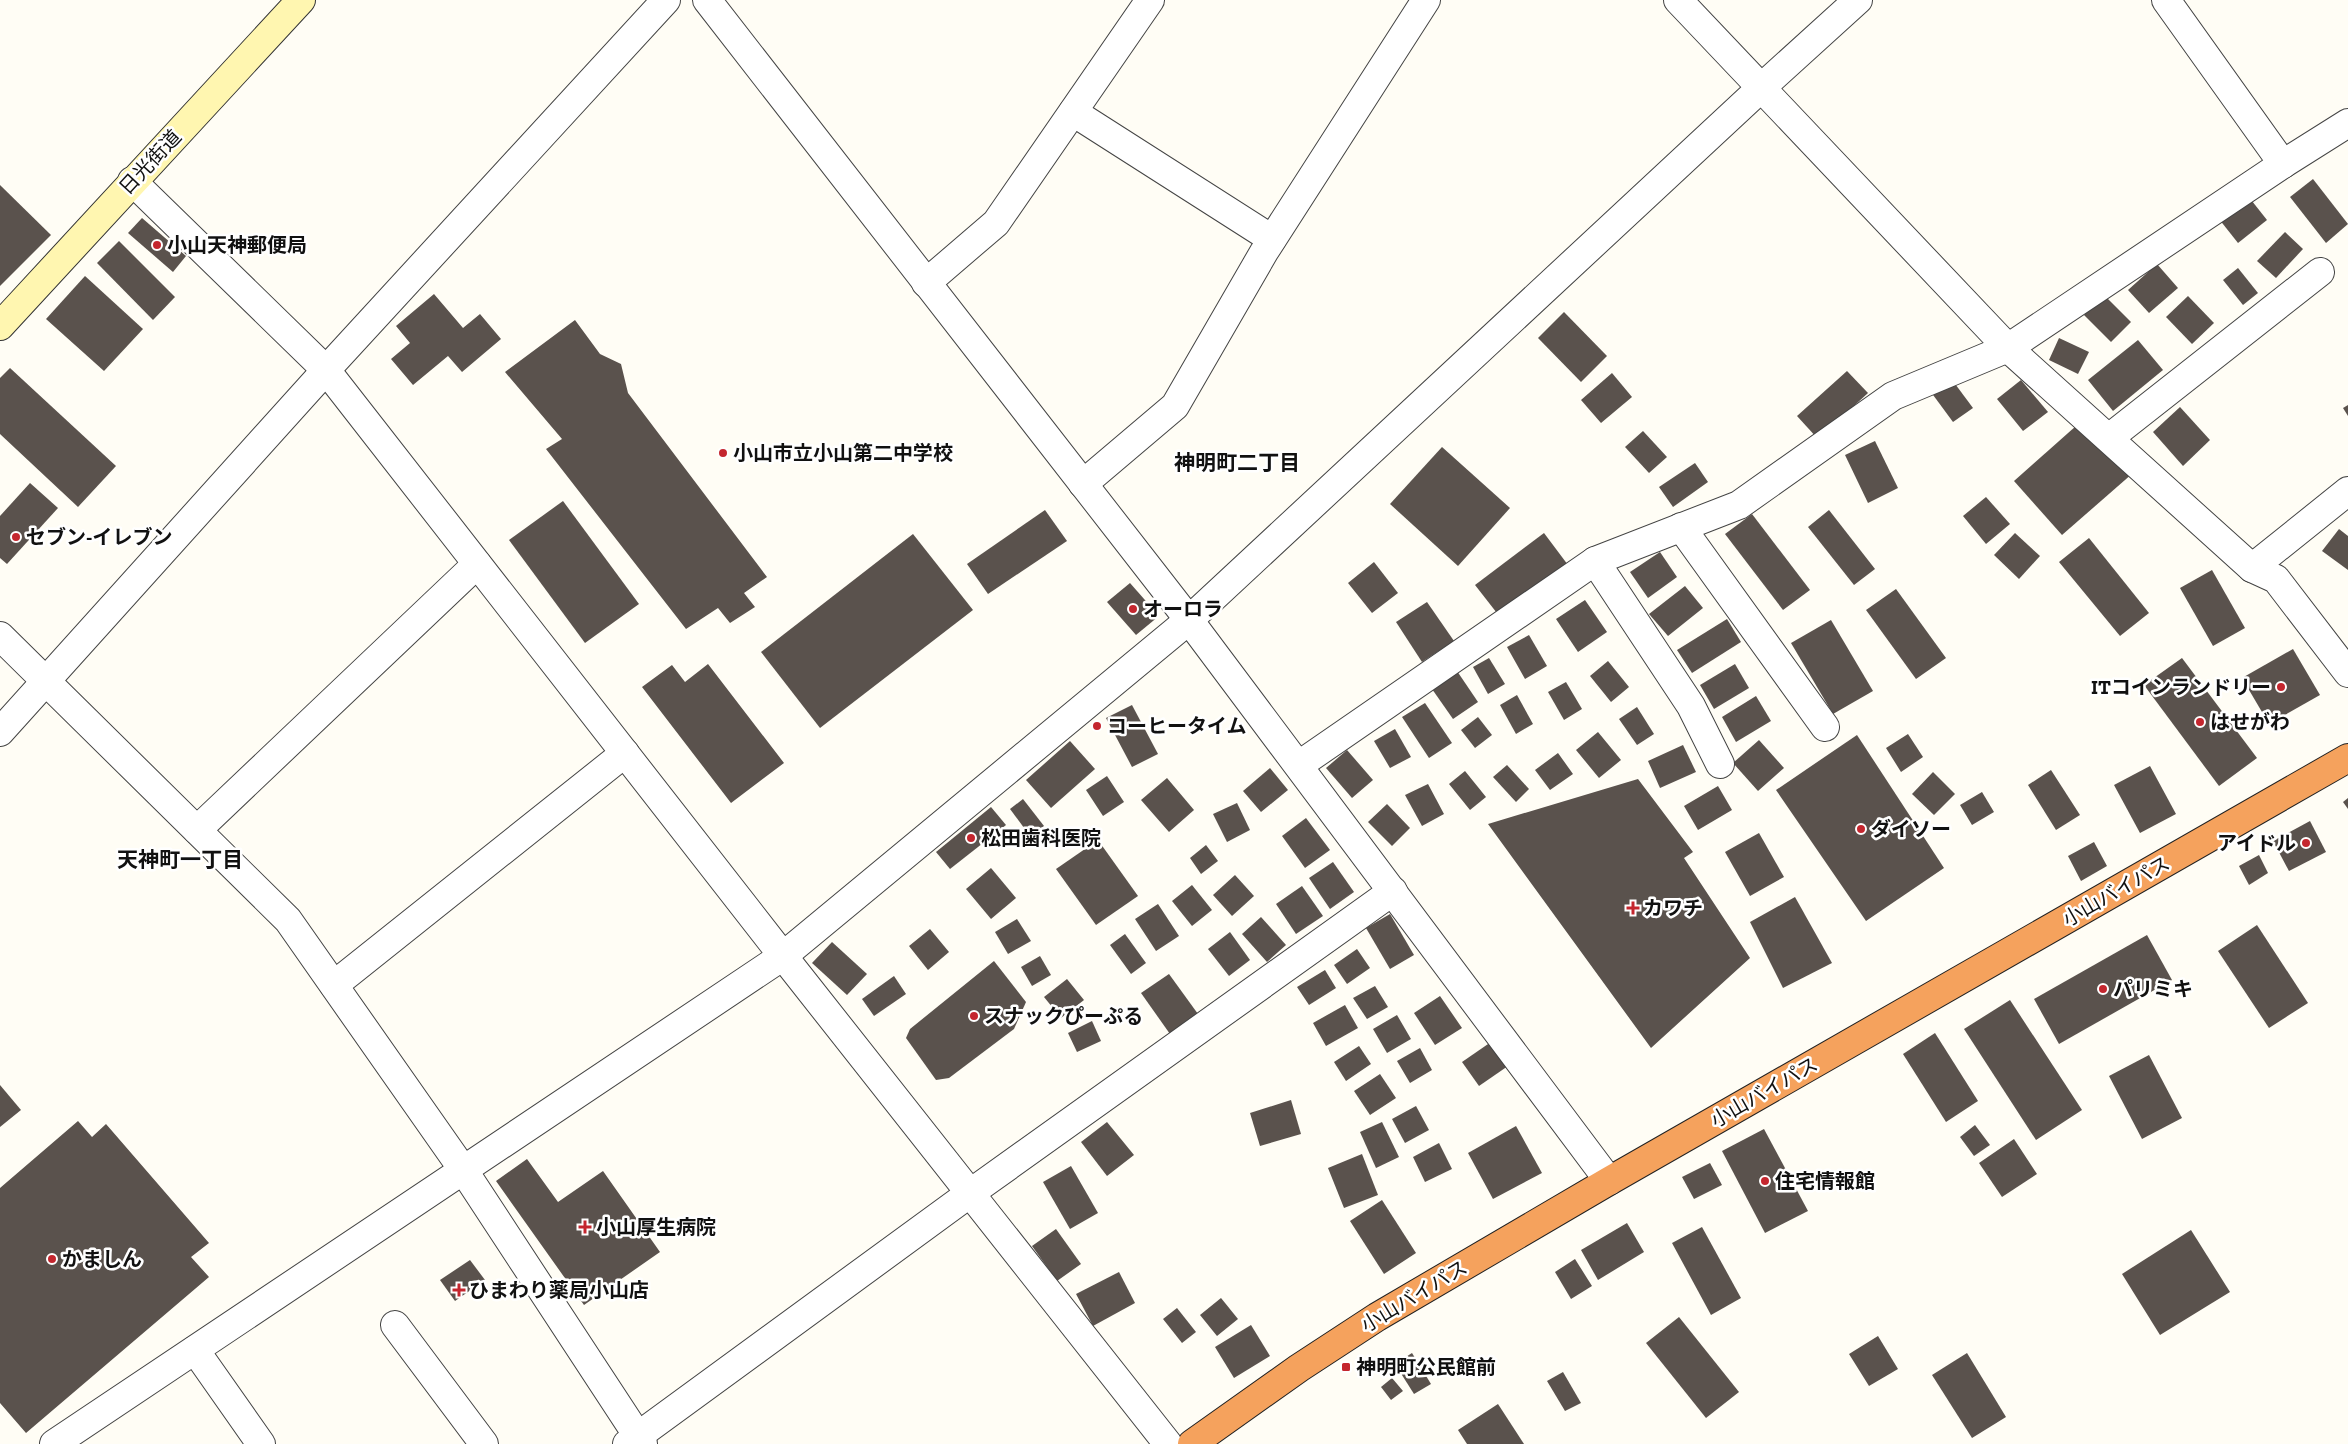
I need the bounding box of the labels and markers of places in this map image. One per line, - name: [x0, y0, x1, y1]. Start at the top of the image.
- place label: 小山天神郵便局: [167, 233, 307, 257]
- marker: 小山天神郵便局: [151, 239, 163, 251]
- place label: 小山市立小山第二中学校: [733, 441, 953, 465]
- marker: 小山市立小山第二中学校: [717, 447, 729, 459]
- place label: セブン-イレブン: [26, 525, 172, 549]
- marker: セブン-イレブン: [10, 531, 22, 543]
- place label: オーロラ: [1143, 597, 1223, 621]
- marker: オーロラ: [1127, 603, 1139, 615]
- place label: ITコインランドリー: [2091, 675, 2271, 699]
- marker: ITコインランドリー: [2275, 681, 2287, 693]
- place label: はせがわ: [2210, 710, 2290, 734]
- place label: コーヒータイム: [1107, 714, 1247, 738]
- marker: はせがわ: [2194, 716, 2206, 728]
- marker: コーヒータイム: [1091, 720, 1103, 732]
- place label: ダイソー: [1871, 817, 1951, 841]
- marker: ダイソー: [1855, 823, 1867, 835]
- place label: 松田歯科医院: [981, 826, 1101, 850]
- place label: アイドル: [2217, 831, 2296, 855]
- marker: 松田歯科医院: [965, 832, 977, 844]
- marker: アイドル: [2300, 837, 2312, 849]
- place label: カワチ: [1643, 896, 1703, 920]
- marker: カワチ: [1627, 902, 1639, 914]
- place label: パリミキ: [2113, 977, 2193, 1001]
- marker: パリミキ: [2097, 983, 2109, 995]
- place label: スナックぴーぷる: [984, 1004, 1143, 1028]
- marker: スナックぴーぷる: [968, 1010, 980, 1022]
- place label: 住宅情報館: [1775, 1169, 1875, 1193]
- marker: 住宅情報館: [1759, 1175, 1771, 1187]
- place label: 小山厚生病院: [596, 1215, 716, 1239]
- marker: 小山厚生病院: [578, 1220, 592, 1234]
- place label: かましん: [62, 1247, 142, 1271]
- marker: かましん: [46, 1253, 58, 1265]
- place label: ひまわり薬局小山店: [469, 1278, 649, 1302]
- marker: ひまわり薬局小山店: [453, 1284, 465, 1296]
- place label: 神明町公民館前: [1356, 1355, 1496, 1379]
- marker: 神明町公民館前: [1340, 1361, 1352, 1373]

